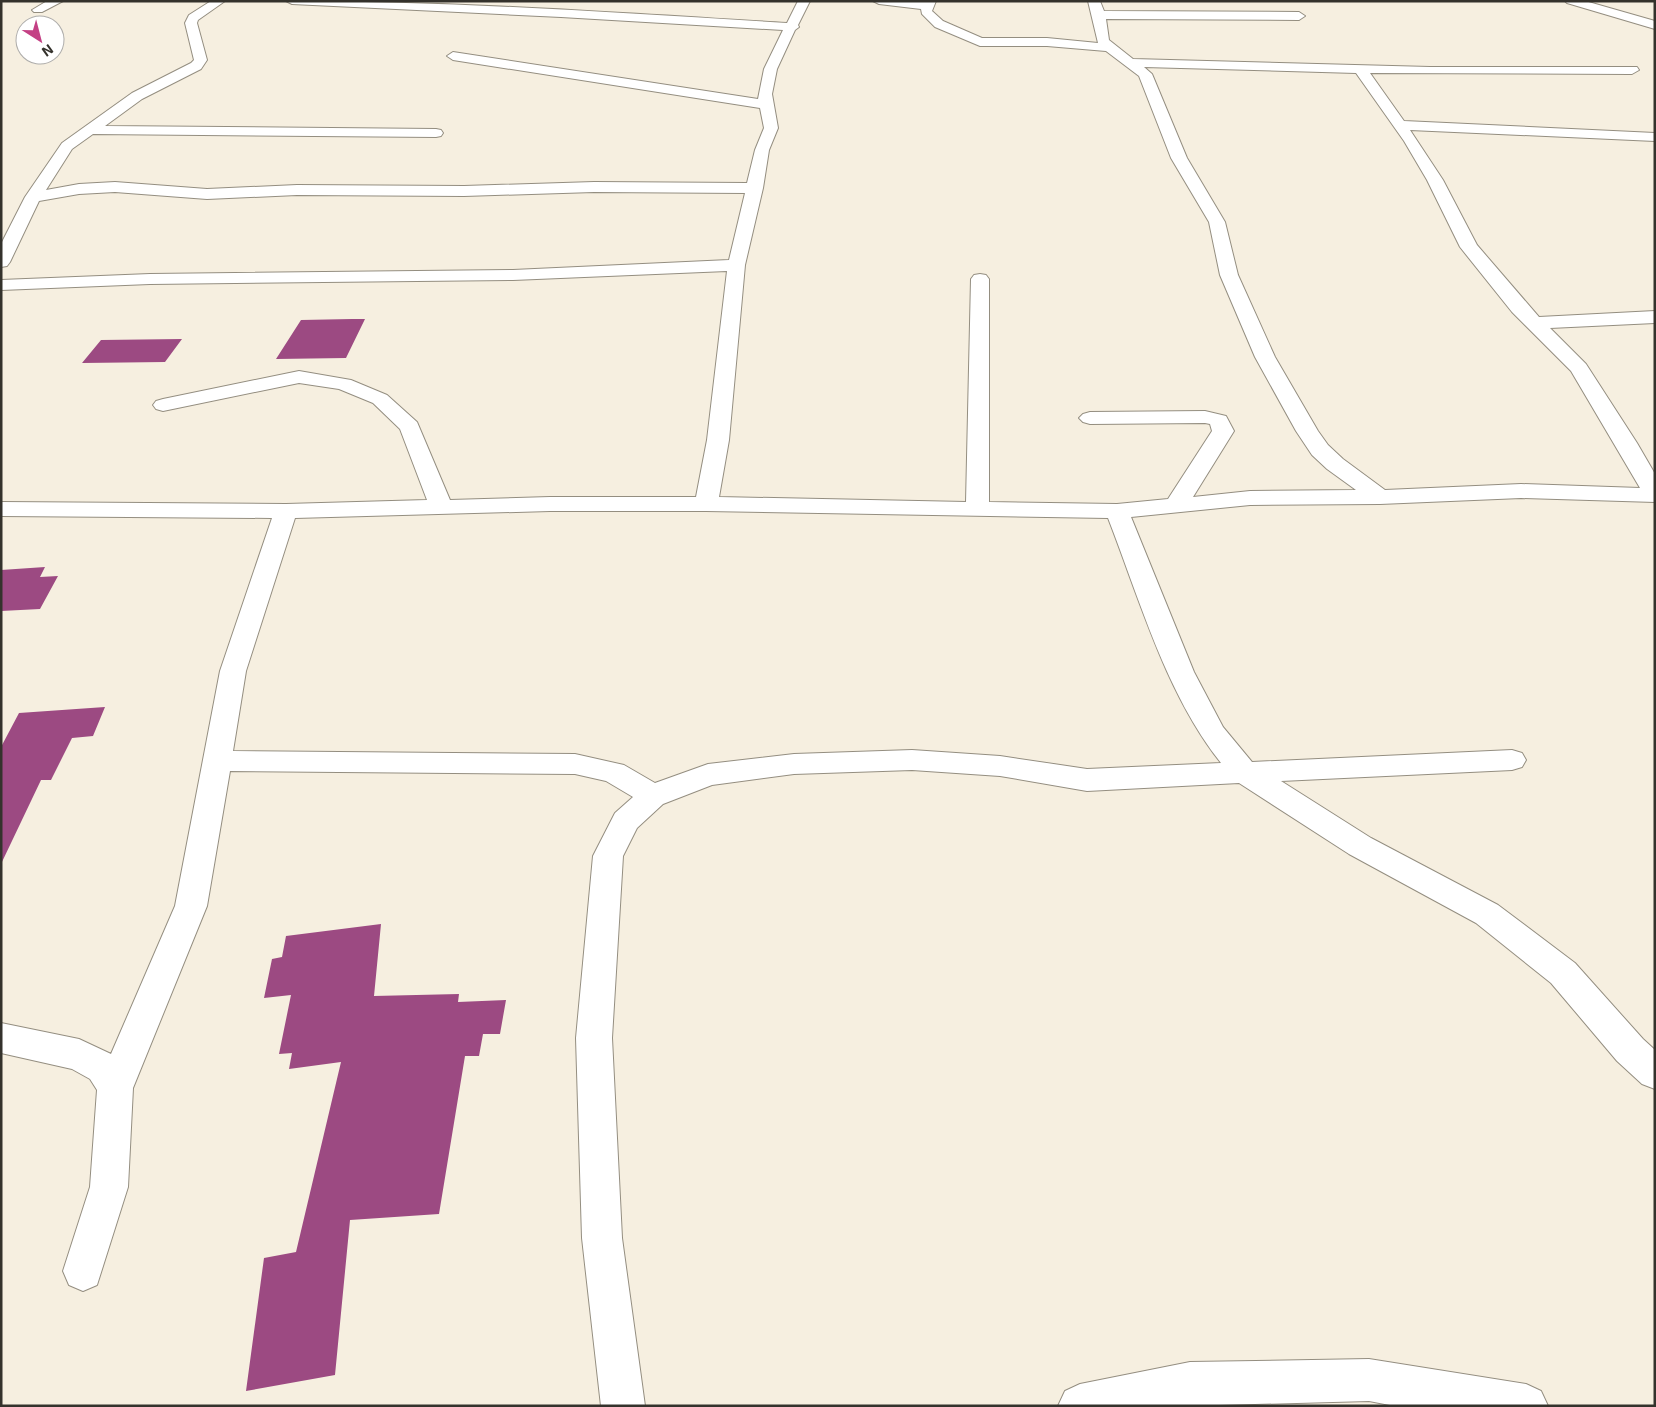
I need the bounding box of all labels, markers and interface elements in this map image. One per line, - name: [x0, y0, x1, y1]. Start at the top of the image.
- north arrow: [15, 15, 65, 65]
- text: N: [39, 41, 57, 61]

